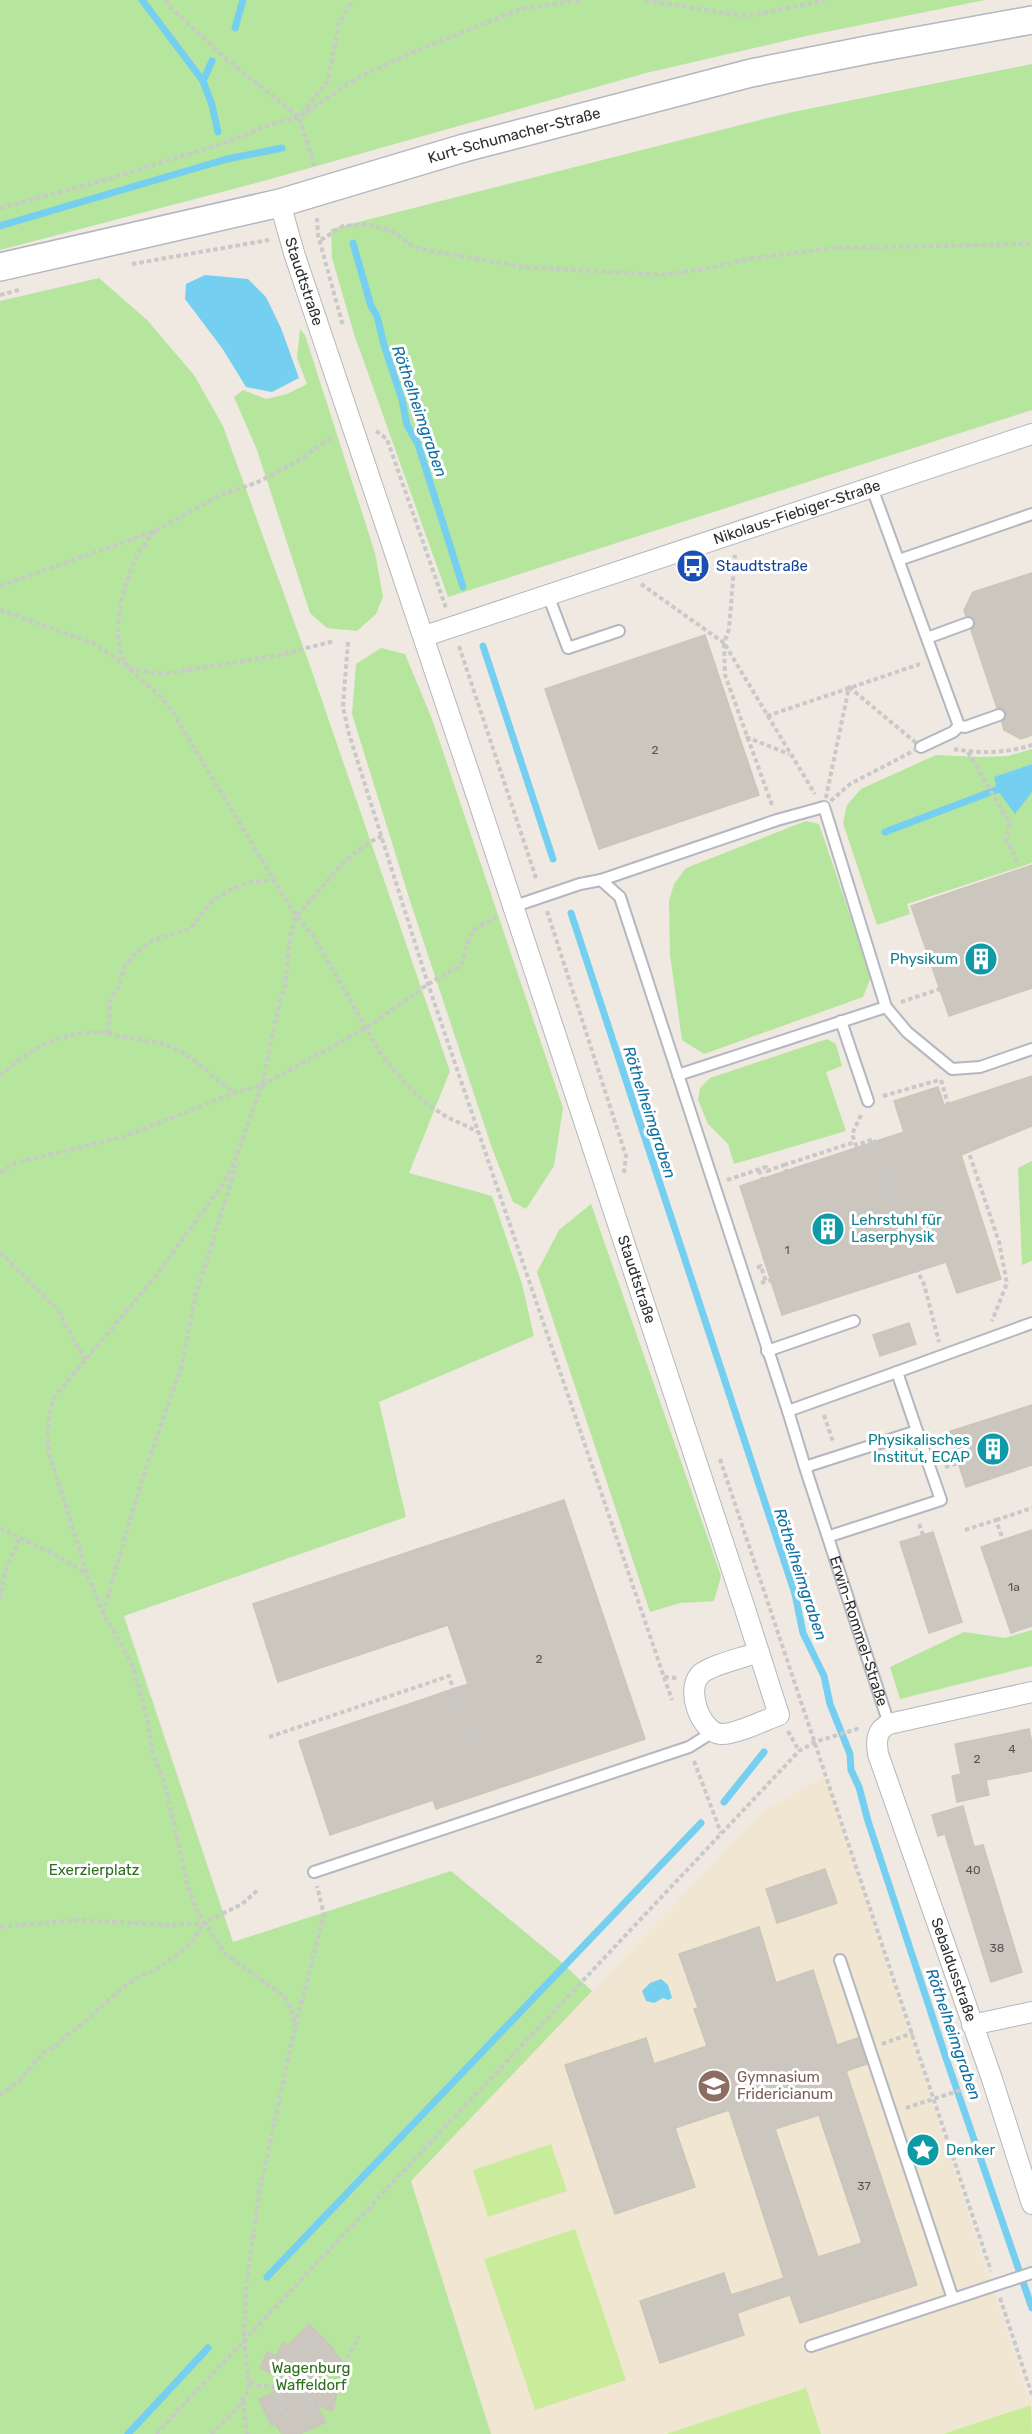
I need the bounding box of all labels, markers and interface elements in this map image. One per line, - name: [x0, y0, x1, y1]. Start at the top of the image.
- street label: Kurt-Schumacher-Straße: [426, 104, 602, 167]
- street label: Staudtstraße: [281, 235, 327, 328]
- water label: Röthelheimgraben: [388, 343, 451, 480]
- street label: Nikolaus-Fiebiger-Straße: [711, 476, 883, 548]
- bus stop icon: Staudtstraße: [675, 548, 711, 584]
- place label: Staudtstraße: [716, 557, 808, 575]
- house number: 2: [651, 743, 659, 757]
- building icon: Physikum: [963, 941, 999, 977]
- place label: Physikum: [890, 950, 958, 968]
- water label: Röthelheimgraben: [619, 1044, 680, 1181]
- building icon: Lehrstuhl für Laserphysik: [810, 1211, 846, 1247]
- place label: Lehrstuhl für Laserphysik: [851, 1211, 942, 1246]
- street label: Staudtstraße: [614, 1233, 660, 1326]
- house number: 1: [784, 1243, 790, 1257]
- place label: Physikalisches Institut, ECAP: [868, 1431, 970, 1466]
- building icon: Physikalisches Institut, ECAP: [975, 1431, 1011, 1467]
- water label: Röthelheimgraben: [770, 1506, 831, 1643]
- street label: Erwin-Rommel-Straße: [826, 1554, 892, 1709]
- house number: 1a: [1008, 1580, 1020, 1594]
- house number: 2: [535, 1652, 543, 1666]
- house number: 4: [1008, 1742, 1016, 1756]
- house number: 2: [973, 1752, 981, 1766]
- park label: Exerzierplatz: [49, 1861, 140, 1879]
- house number: 40: [965, 1863, 981, 1877]
- street label: Sebaldusstraße: [927, 1915, 980, 2024]
- house number: 38: [990, 1941, 1004, 1955]
- water label: Röthelheimgraben: [922, 1966, 985, 2103]
- school or university icon: Gymnasium Fridericianum: [696, 2068, 732, 2104]
- place label: Gymnasium Fridericianum: [737, 2068, 833, 2103]
- place icon: Denker: [905, 2132, 941, 2168]
- place label: Denker: [946, 2141, 996, 2159]
- house number: 37: [857, 2179, 871, 2193]
- park label: Wagenburg Waffeldorf: [272, 2359, 350, 2394]

